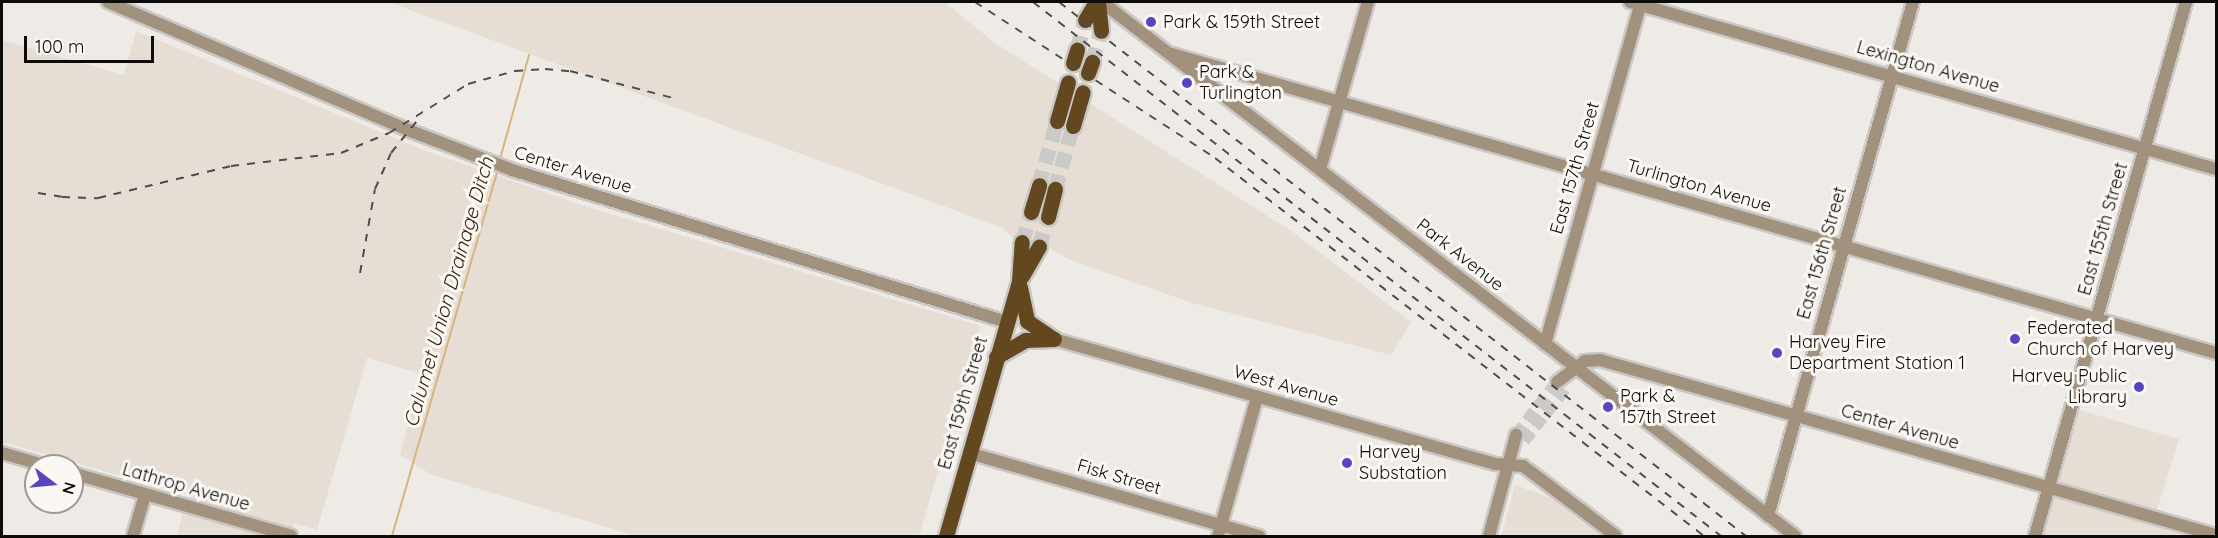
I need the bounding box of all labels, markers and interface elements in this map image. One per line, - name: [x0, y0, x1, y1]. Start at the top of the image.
- place label: Park & 159th Street: [1163, 11, 1320, 33]
- marker: Park & 159th Street: [1144, 15, 1158, 29]
- scale bar: [27, 24, 158, 62]
- text: 100 m: [35, 35, 84, 58]
- street label: Lexington Avenue: [1854, 36, 2002, 98]
- place label: Park & Turlington: [1199, 62, 1282, 104]
- marker: Park & Turlington: [1180, 76, 1194, 90]
- street label: East 157th Street: [1546, 99, 1604, 237]
- street label: Center Avenue: [512, 142, 634, 198]
- water label: Calumet Union Drainage Ditch: [398, 154, 498, 430]
- street label: Turlington Avenue: [1624, 155, 1774, 217]
- street label: East 155th Street: [2074, 160, 2132, 298]
- street label: East 156th Street: [1793, 184, 1851, 322]
- street label: Park Avenue: [1412, 214, 1508, 296]
- place label: Federated Church of Harvey: [2027, 318, 2174, 360]
- place label: Harvey Fire Department Station 1: [1789, 332, 1965, 374]
- marker: Federated Church of Harvey: [2008, 332, 2022, 346]
- street label: East 159th Street: [934, 334, 992, 472]
- marker: Harvey Fire Department Station 1: [1770, 346, 1784, 360]
- street label: West Avenue: [1231, 361, 1341, 411]
- place label: Harvey Public Library: [2012, 366, 2127, 409]
- marker: Harvey Public Library: [2132, 380, 2146, 394]
- place label: Park & 157th Street: [1620, 386, 1716, 428]
- marker: Park & 157th Street: [1601, 400, 1615, 414]
- street label: Center Avenue: [1838, 400, 1962, 454]
- place label: Harvey Substation: [1359, 442, 1447, 484]
- north arrow: [24, 454, 84, 514]
- street label: Fisk Street: [1075, 455, 1163, 499]
- marker: Harvey Substation: [1340, 456, 1354, 470]
- street label: Lathrop Avenue: [120, 458, 252, 516]
- text: N: [58, 480, 81, 497]

